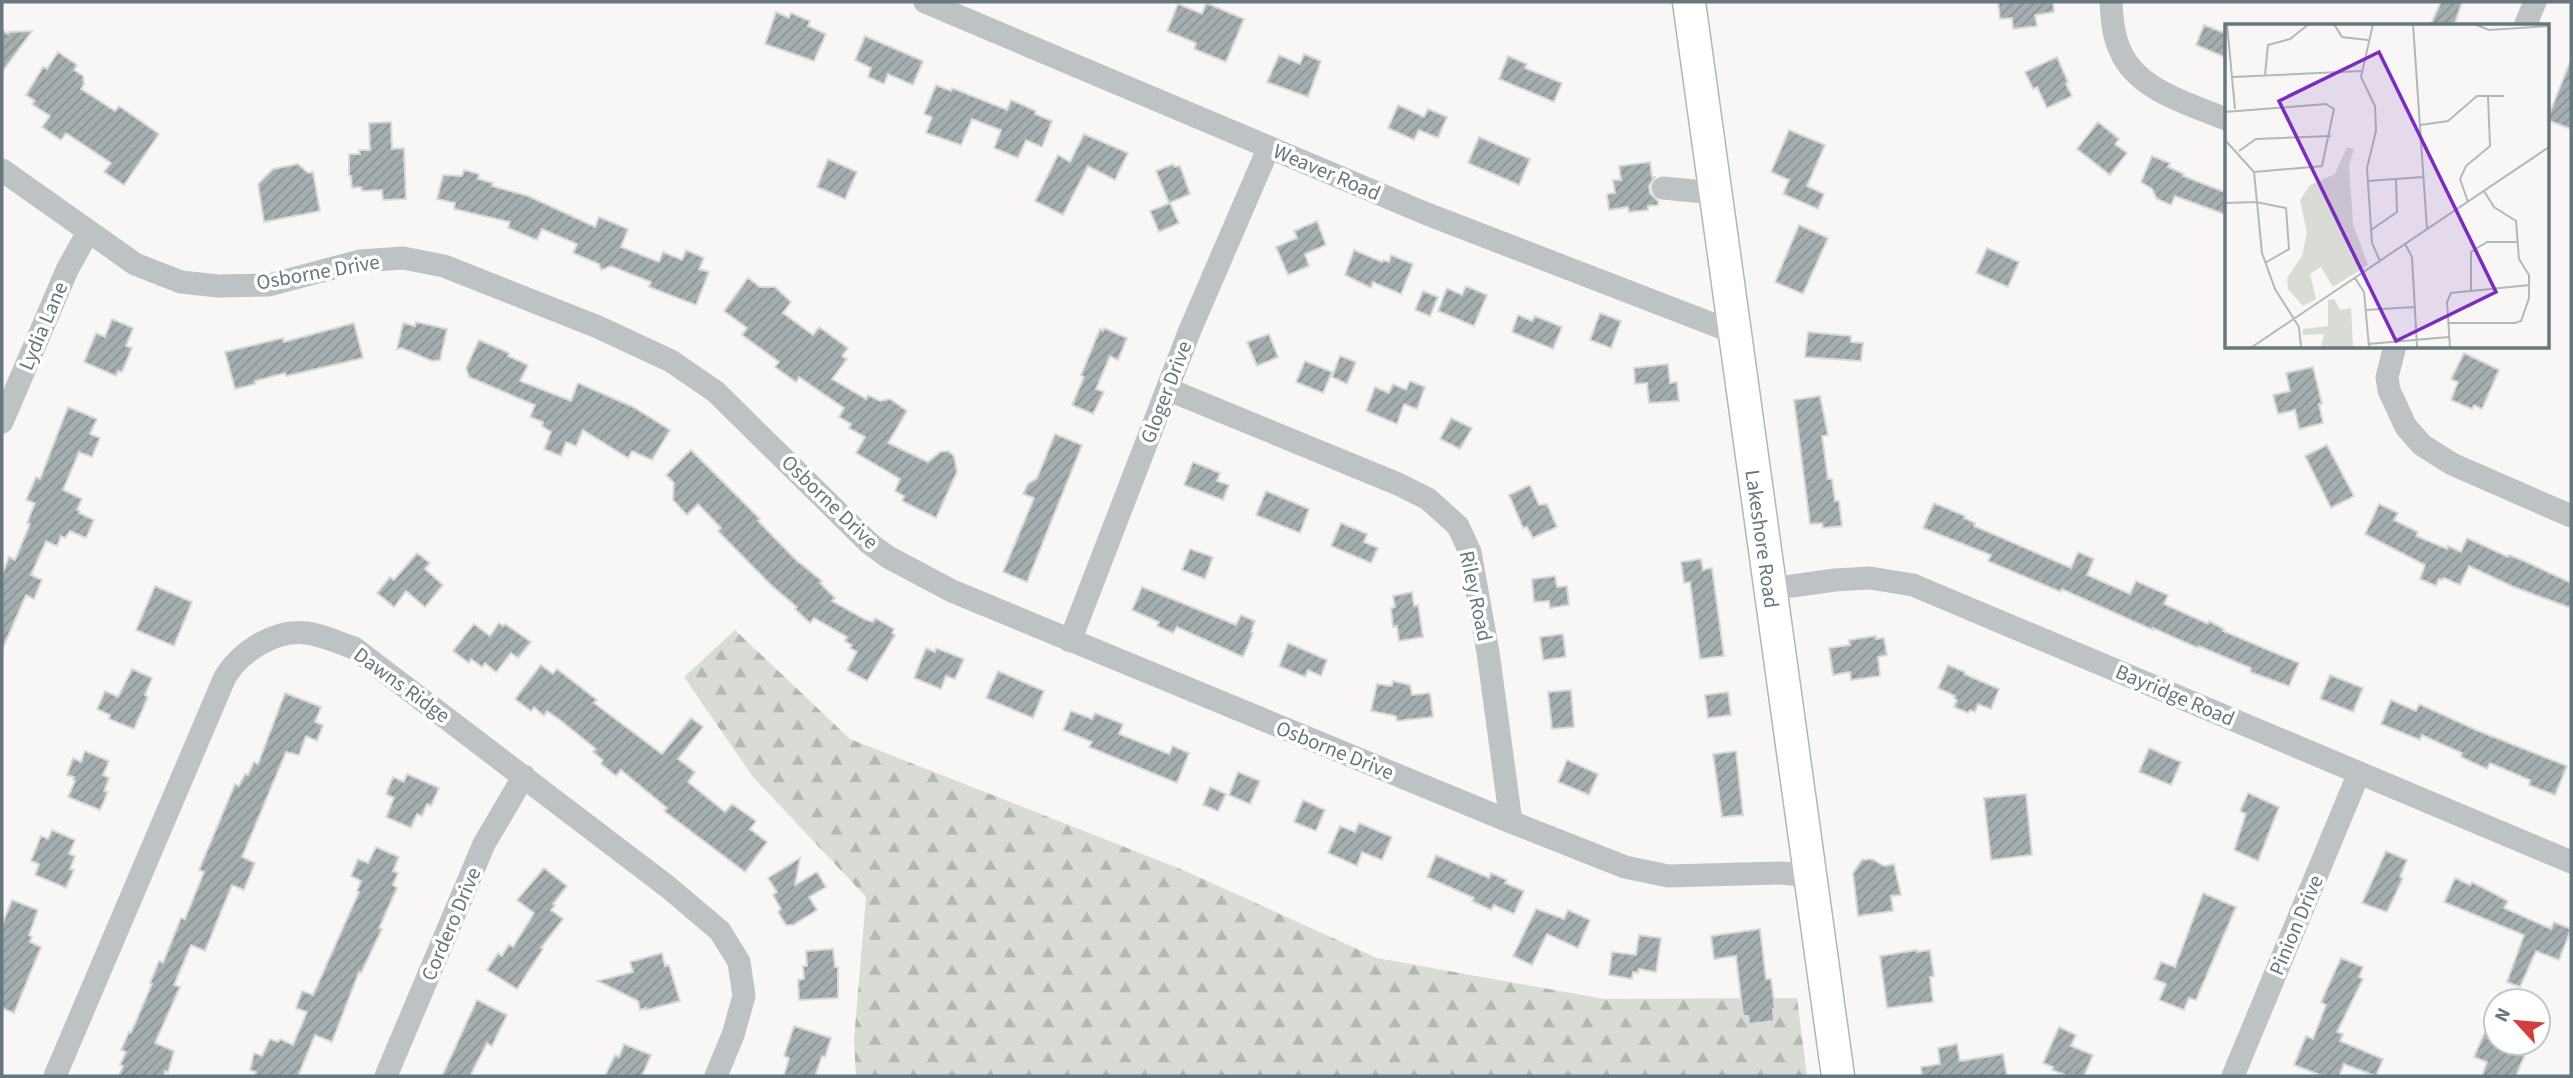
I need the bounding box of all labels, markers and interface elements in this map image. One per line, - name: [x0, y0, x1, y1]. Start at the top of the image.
- inset map: [2225, 24, 2548, 348]
- street label: Weaver Road: [1269, 136, 1385, 208]
- street label: Osborne Drive: [254, 246, 382, 298]
- street label: Lydia Lane: [11, 277, 75, 375]
- street label: Gloger Drive: [1133, 336, 1199, 448]
- street label: Osborne Drive: [775, 448, 885, 556]
- street label: Lakeshore Road: [1737, 468, 1787, 610]
- street label: Riley Road: [1452, 548, 1500, 644]
- street label: Dawns Ridge: [348, 640, 456, 730]
- street label: Bayridge Road: [2111, 656, 2239, 734]
- street label: Osborne Drive: [1272, 713, 1398, 787]
- street label: Cordero Drive: [414, 863, 488, 985]
- street label: Pinion Drive: [2261, 870, 2331, 980]
- north arrow: [2482, 987, 2552, 1057]
- text: N: [2488, 1004, 2518, 1027]

